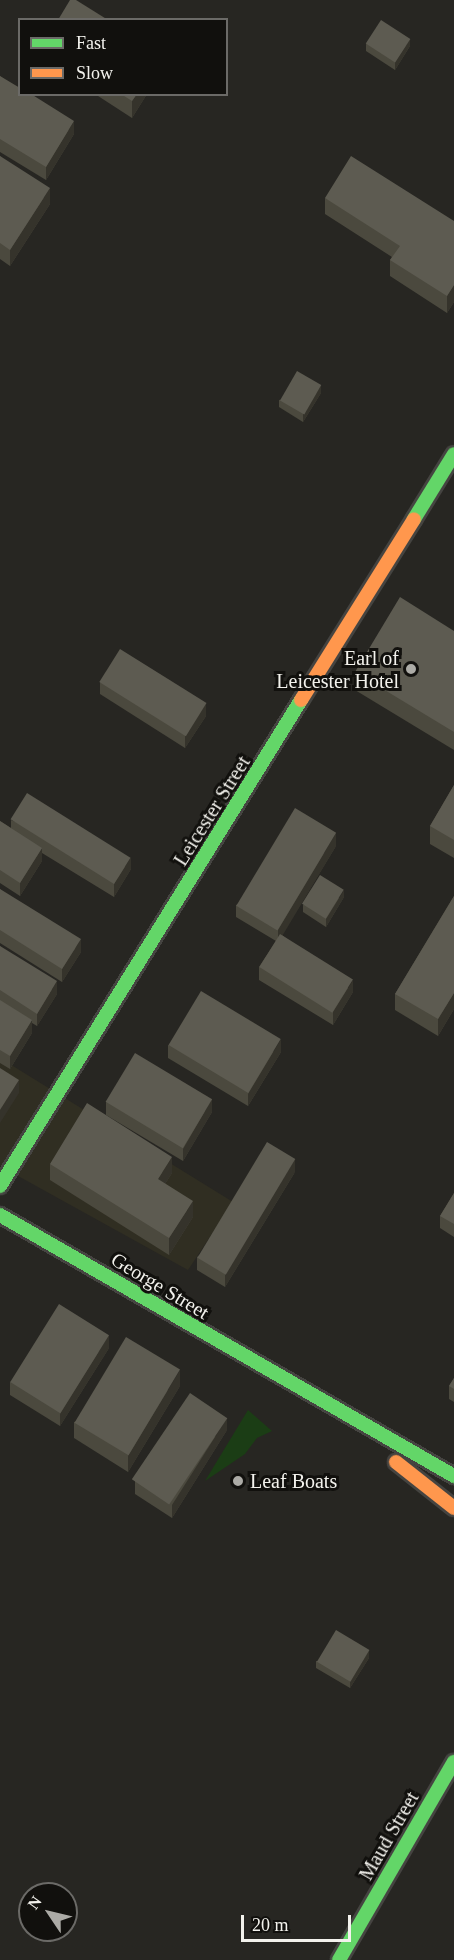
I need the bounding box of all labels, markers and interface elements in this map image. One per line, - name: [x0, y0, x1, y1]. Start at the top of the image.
- legend: [18, 18, 228, 96]
- text: Fast: [76, 33, 106, 53]
- text: Slow: [76, 63, 113, 83]
- place label: Earl of Leicester Hotel: [276, 646, 399, 693]
- marker: Earl of Leicester Hotel: [404, 662, 418, 676]
- street label: Leicester Street: [169, 752, 255, 870]
- street label: George Street: [107, 1247, 213, 1325]
- place label: Leaf Boats: [250, 1469, 337, 1493]
- marker: Leaf Boats: [231, 1474, 245, 1488]
- street label: Maud Street: [354, 1787, 424, 1885]
- north arrow: [18, 1882, 78, 1942]
- text: N: [24, 1893, 45, 1912]
- scale bar: [244, 1903, 354, 1941]
- text: 20 m: [252, 1915, 289, 1935]

